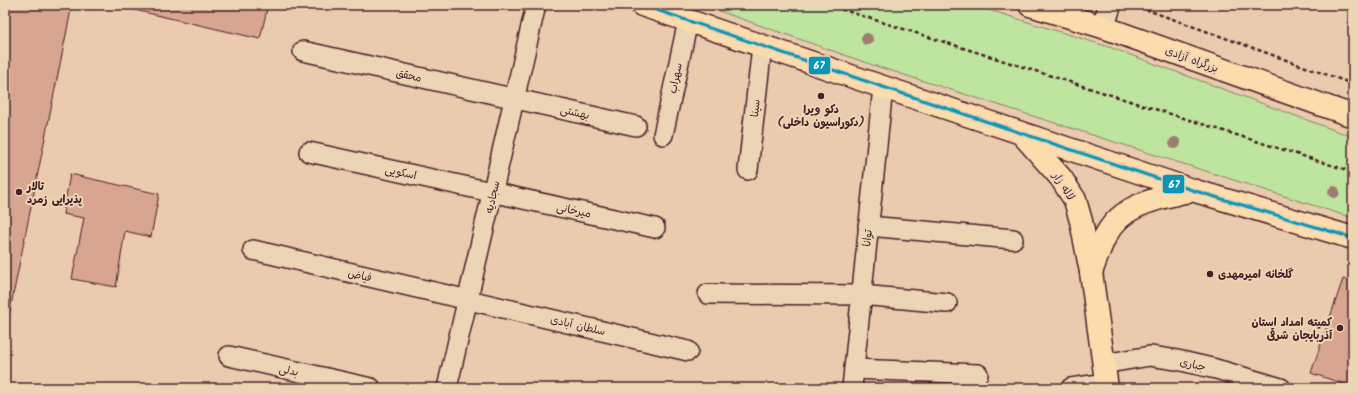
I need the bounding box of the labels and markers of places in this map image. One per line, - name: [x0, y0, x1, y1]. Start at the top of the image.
- marker: دکو ویرا (دکوراسیون داخلی): [816, 91, 826, 101]
- place label: دکو ویرا (دکوراسیون داخلی): [777, 101, 865, 132]
- place label: تالار پذیرایی زمرد: [26, 178, 83, 209]
- marker: تالار پذیرایی زمرد: [14, 187, 24, 197]
- place label: گلخانه امیرمهدی: [1218, 266, 1294, 284]
- marker: گلخانه امیرمهدی: [1205, 269, 1215, 279]
- place label: کمیته امداد استان آذربایجان شرقی: [1252, 314, 1333, 345]
- marker: کمیته امداد استان آذربایجان شرقی: [1335, 323, 1345, 333]

